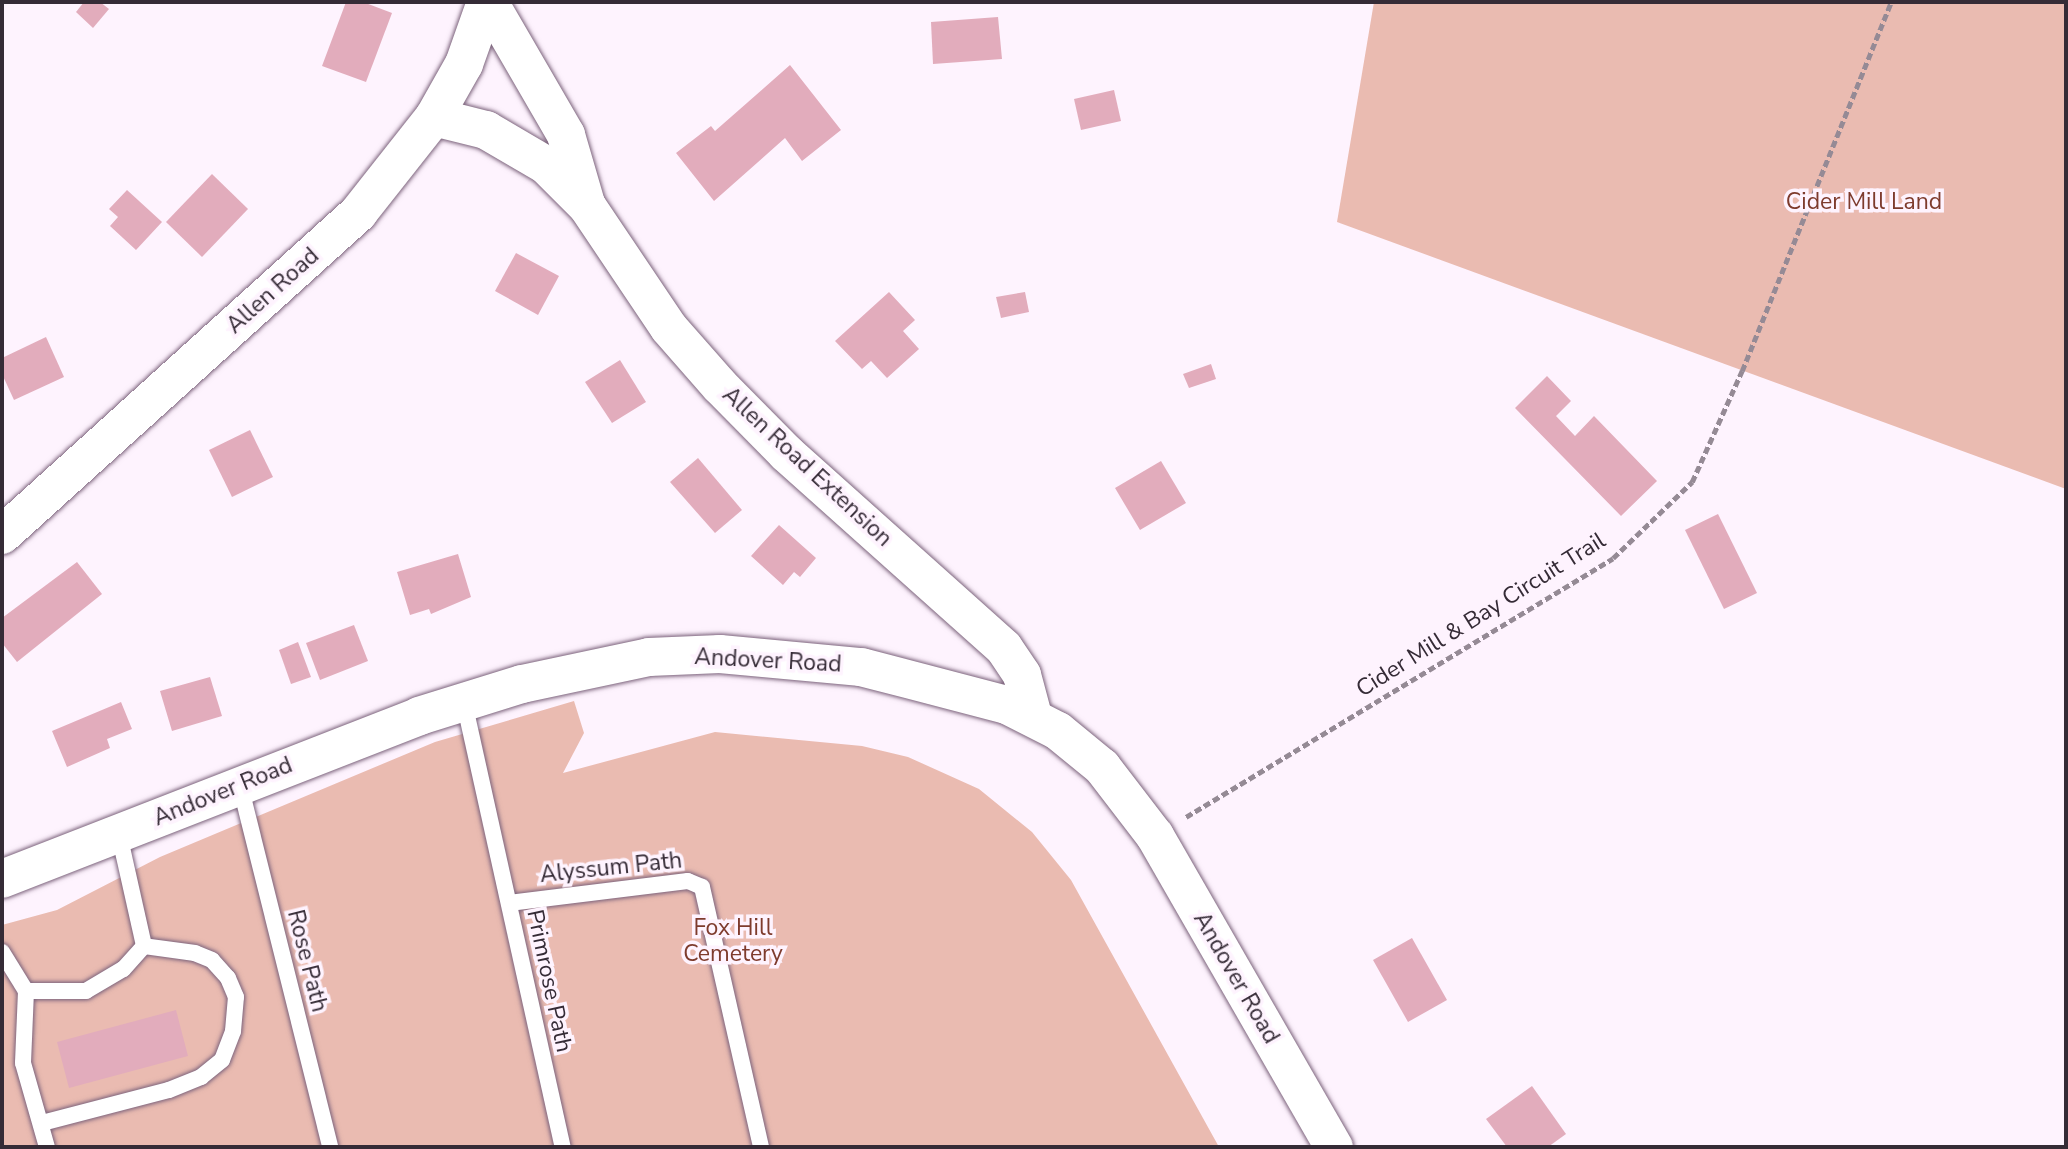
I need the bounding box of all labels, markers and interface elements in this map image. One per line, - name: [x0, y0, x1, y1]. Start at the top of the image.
- park label: Cider Mill Land: [1786, 188, 1942, 216]
- street label: Allen Road: [221, 242, 325, 340]
- street label: Allen Road Extension: [716, 381, 898, 553]
- street label: Cider Mill & Bay Circuit Trail: [1351, 527, 1611, 703]
- street label: Andover Road: [694, 643, 842, 679]
- street label: Andover Road: [149, 752, 297, 832]
- street label: Alyssum Path: [539, 847, 683, 889]
- street label: Rose Path: [281, 907, 333, 1015]
- street label: Primrose Path: [520, 907, 578, 1055]
- street label: Andover Road: [1187, 907, 1285, 1049]
- park label: Fox Hill Cemetery: [683, 914, 783, 968]

